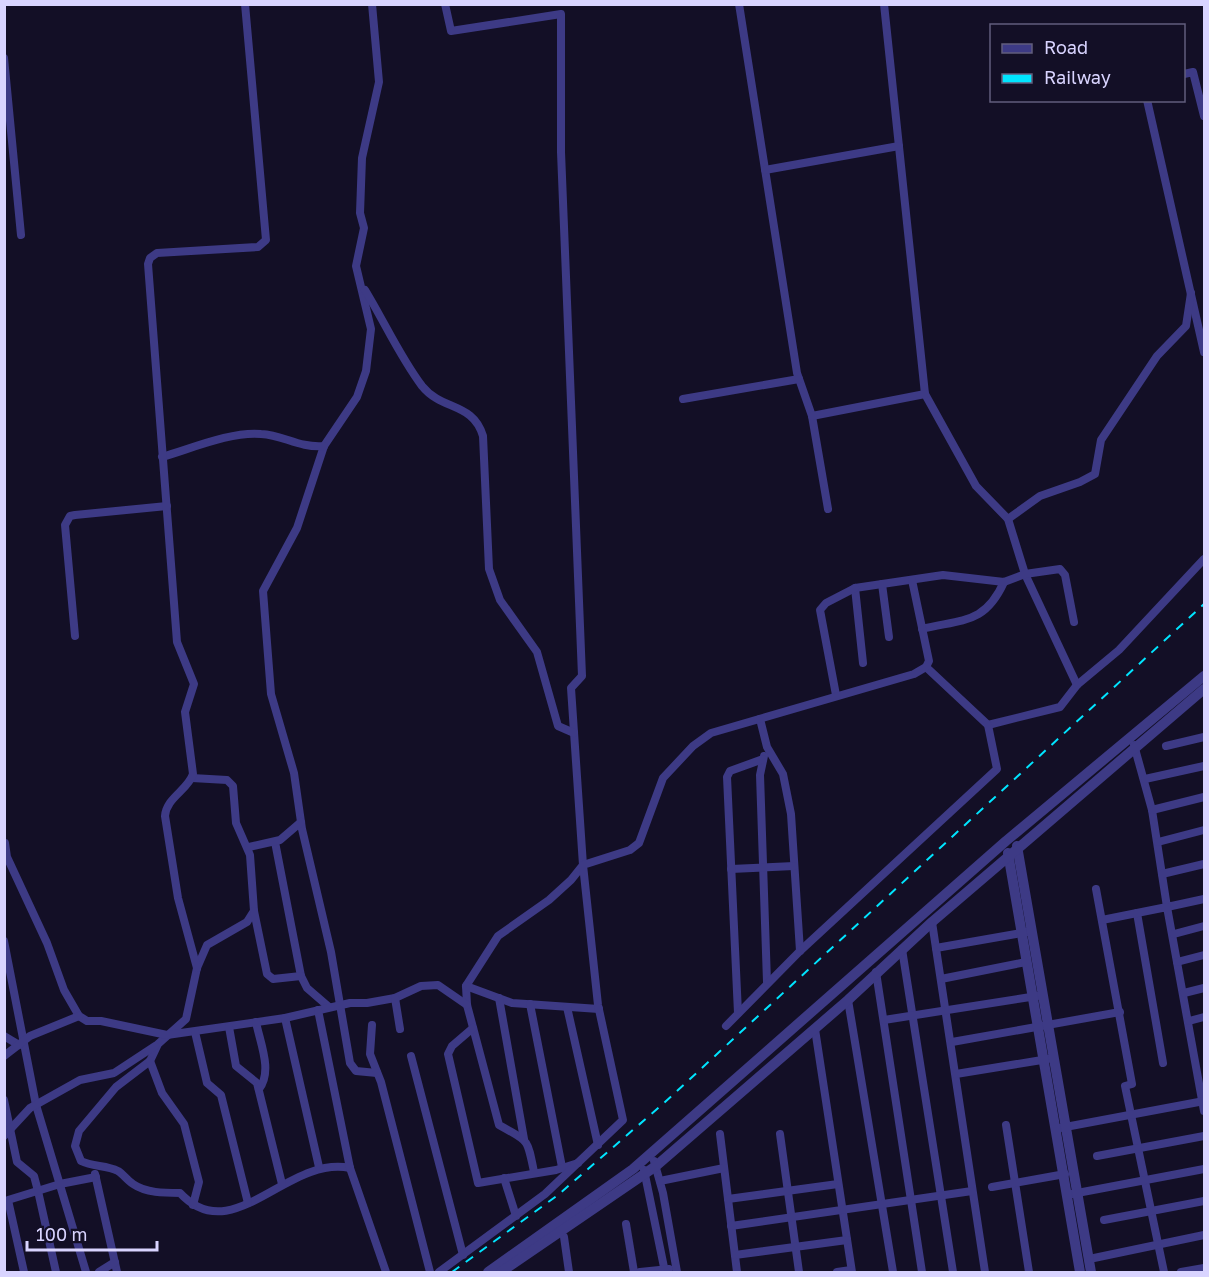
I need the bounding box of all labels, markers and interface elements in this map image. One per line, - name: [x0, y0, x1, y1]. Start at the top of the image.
- legend: [990, 24, 1185, 102]
- text: Road: [1044, 36, 1088, 58]
- text: Railway: [1044, 66, 1111, 88]
- scale bar: [27, 1214, 158, 1252]
- text: 100 m: [36, 1223, 87, 1245]

